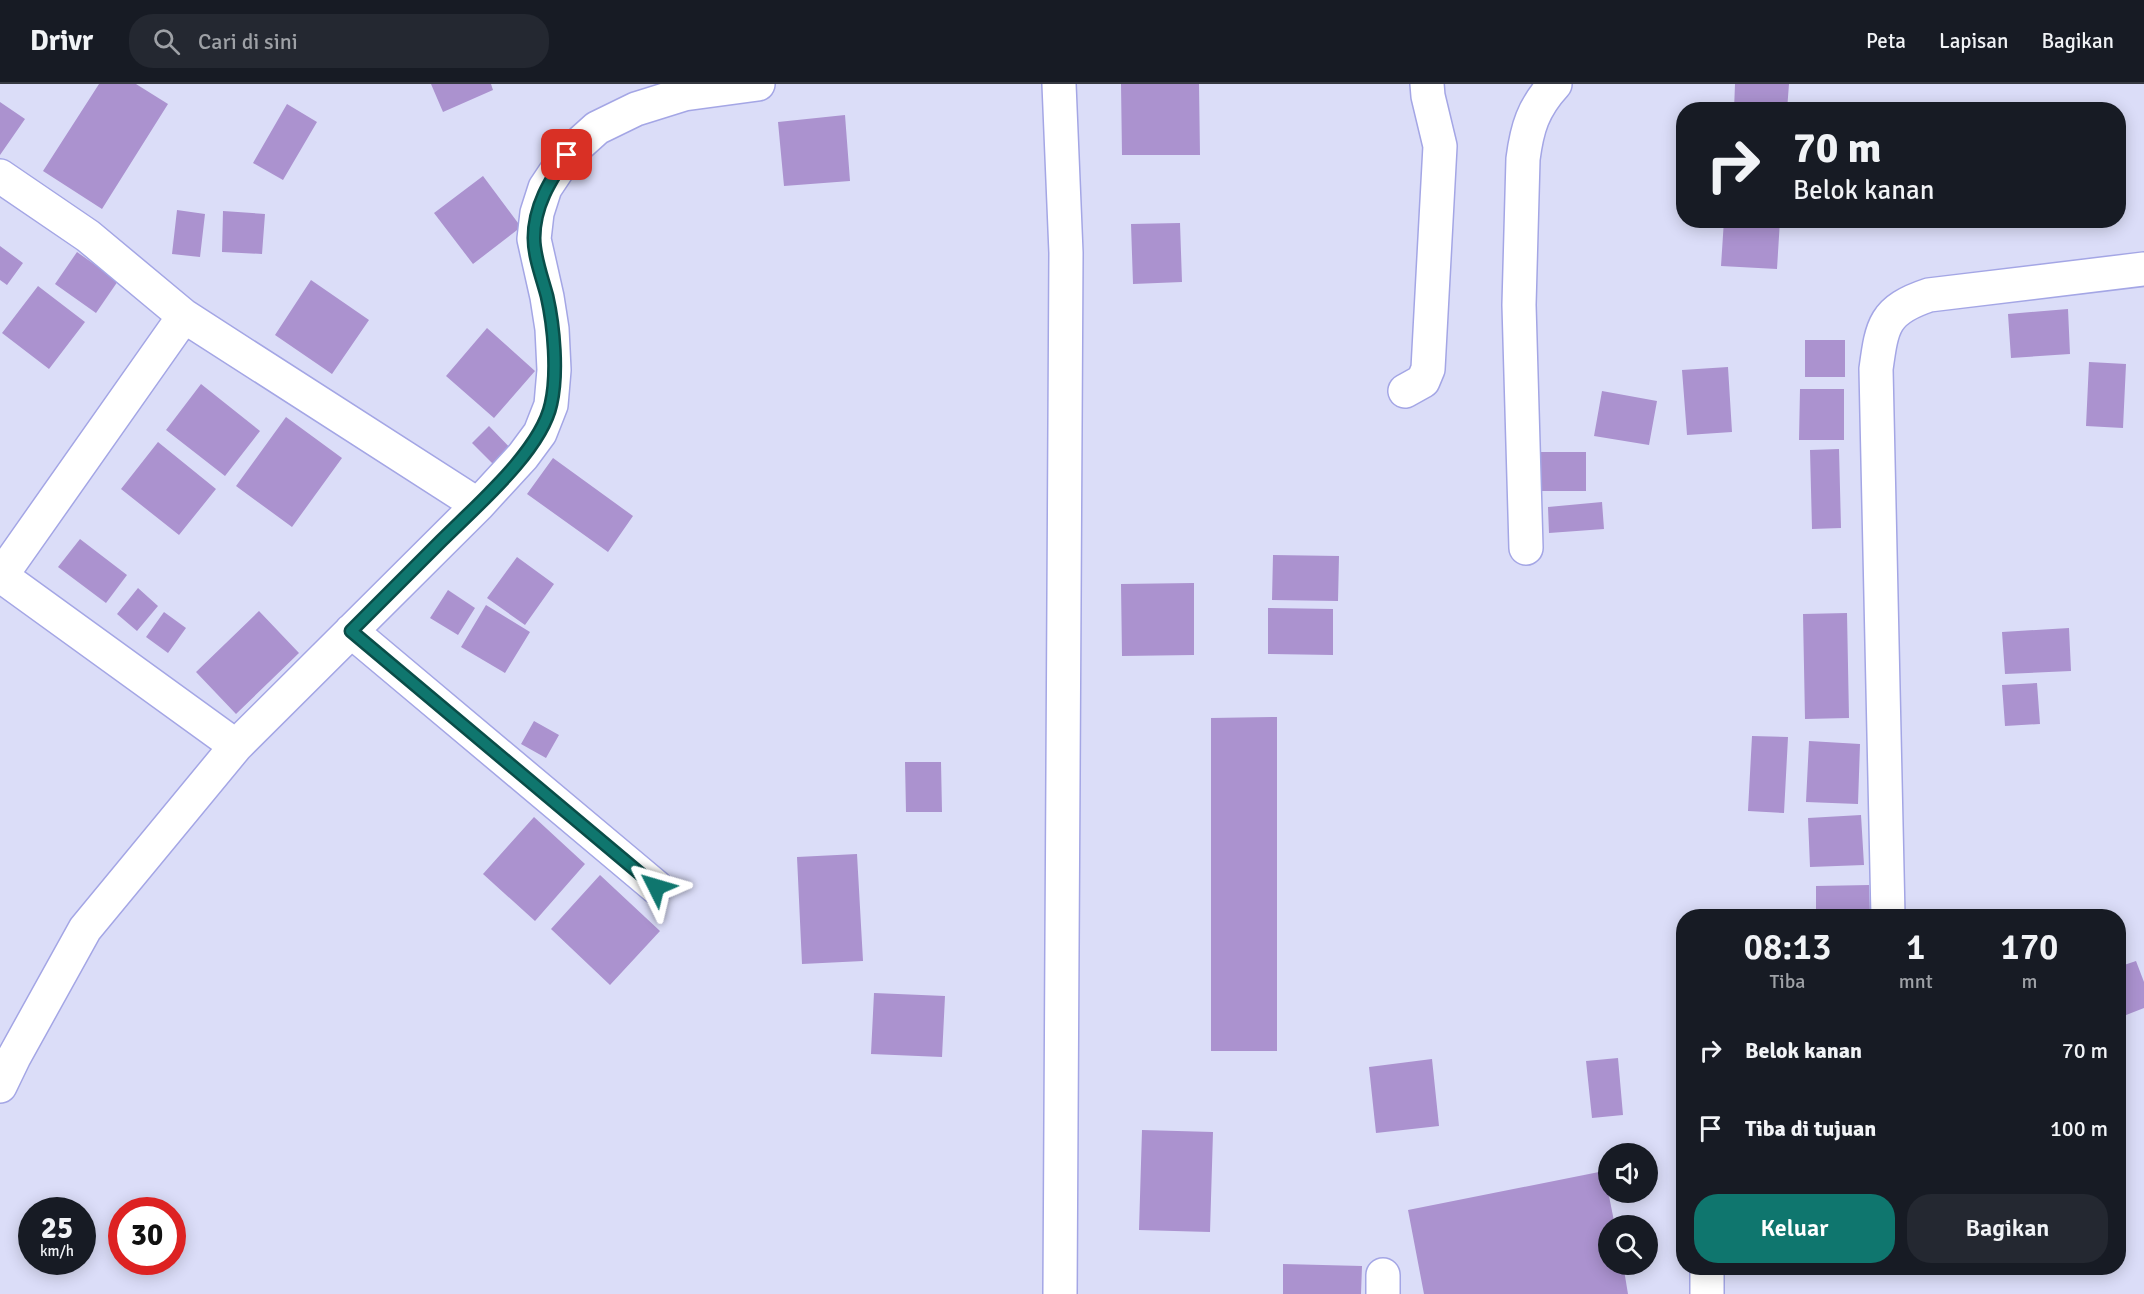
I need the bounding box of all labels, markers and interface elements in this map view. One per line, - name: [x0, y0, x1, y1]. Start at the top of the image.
- search box: [129, 14, 549, 68]
- text: Drivr: [30, 24, 93, 58]
- icon: search: [150, 25, 183, 58]
- text: Cari di sini: [198, 28, 298, 55]
- text: Peta: [1866, 28, 1906, 54]
- text: Lapisan: [1939, 28, 2008, 54]
- text: Bagikan: [2041, 28, 2114, 54]
- text: 70 m: [1793, 123, 1882, 174]
- icon: right: [1694, 126, 1772, 204]
- pin: [541, 129, 592, 180]
- icon: arrive: [550, 138, 583, 171]
- text: Belok kanan: [1793, 174, 1934, 207]
- position arrow: [624, 855, 688, 919]
- text: 08:13: [1743, 925, 1831, 970]
- text: 1: [1906, 925, 1926, 970]
- text: 170: [2000, 925, 2059, 970]
- text: Tiba: [1769, 969, 1805, 994]
- text: mnt: [1899, 969, 1933, 994]
- text: m: [2021, 969, 2037, 994]
- icon: right: [1694, 1034, 1727, 1067]
- text: Belok kanan: [1745, 1037, 1862, 1064]
- text: 70 m: [2062, 1037, 2108, 1064]
- icon: arrive: [1694, 1112, 1727, 1145]
- text: Tiba di tujuan: [1745, 1115, 1876, 1142]
- text: 100 m: [2050, 1115, 2108, 1142]
- map controls: [1598, 1143, 1658, 1275]
- button: sound: [1598, 1143, 1658, 1203]
- button: Keluar: [1694, 1194, 1895, 1263]
- button: Bagikan: [1907, 1194, 2108, 1263]
- speed limit sign: 30: [108, 1197, 186, 1275]
- text: 25: [41, 1210, 73, 1247]
- button: search: [1598, 1215, 1658, 1275]
- text: km/h: [40, 1242, 74, 1260]

